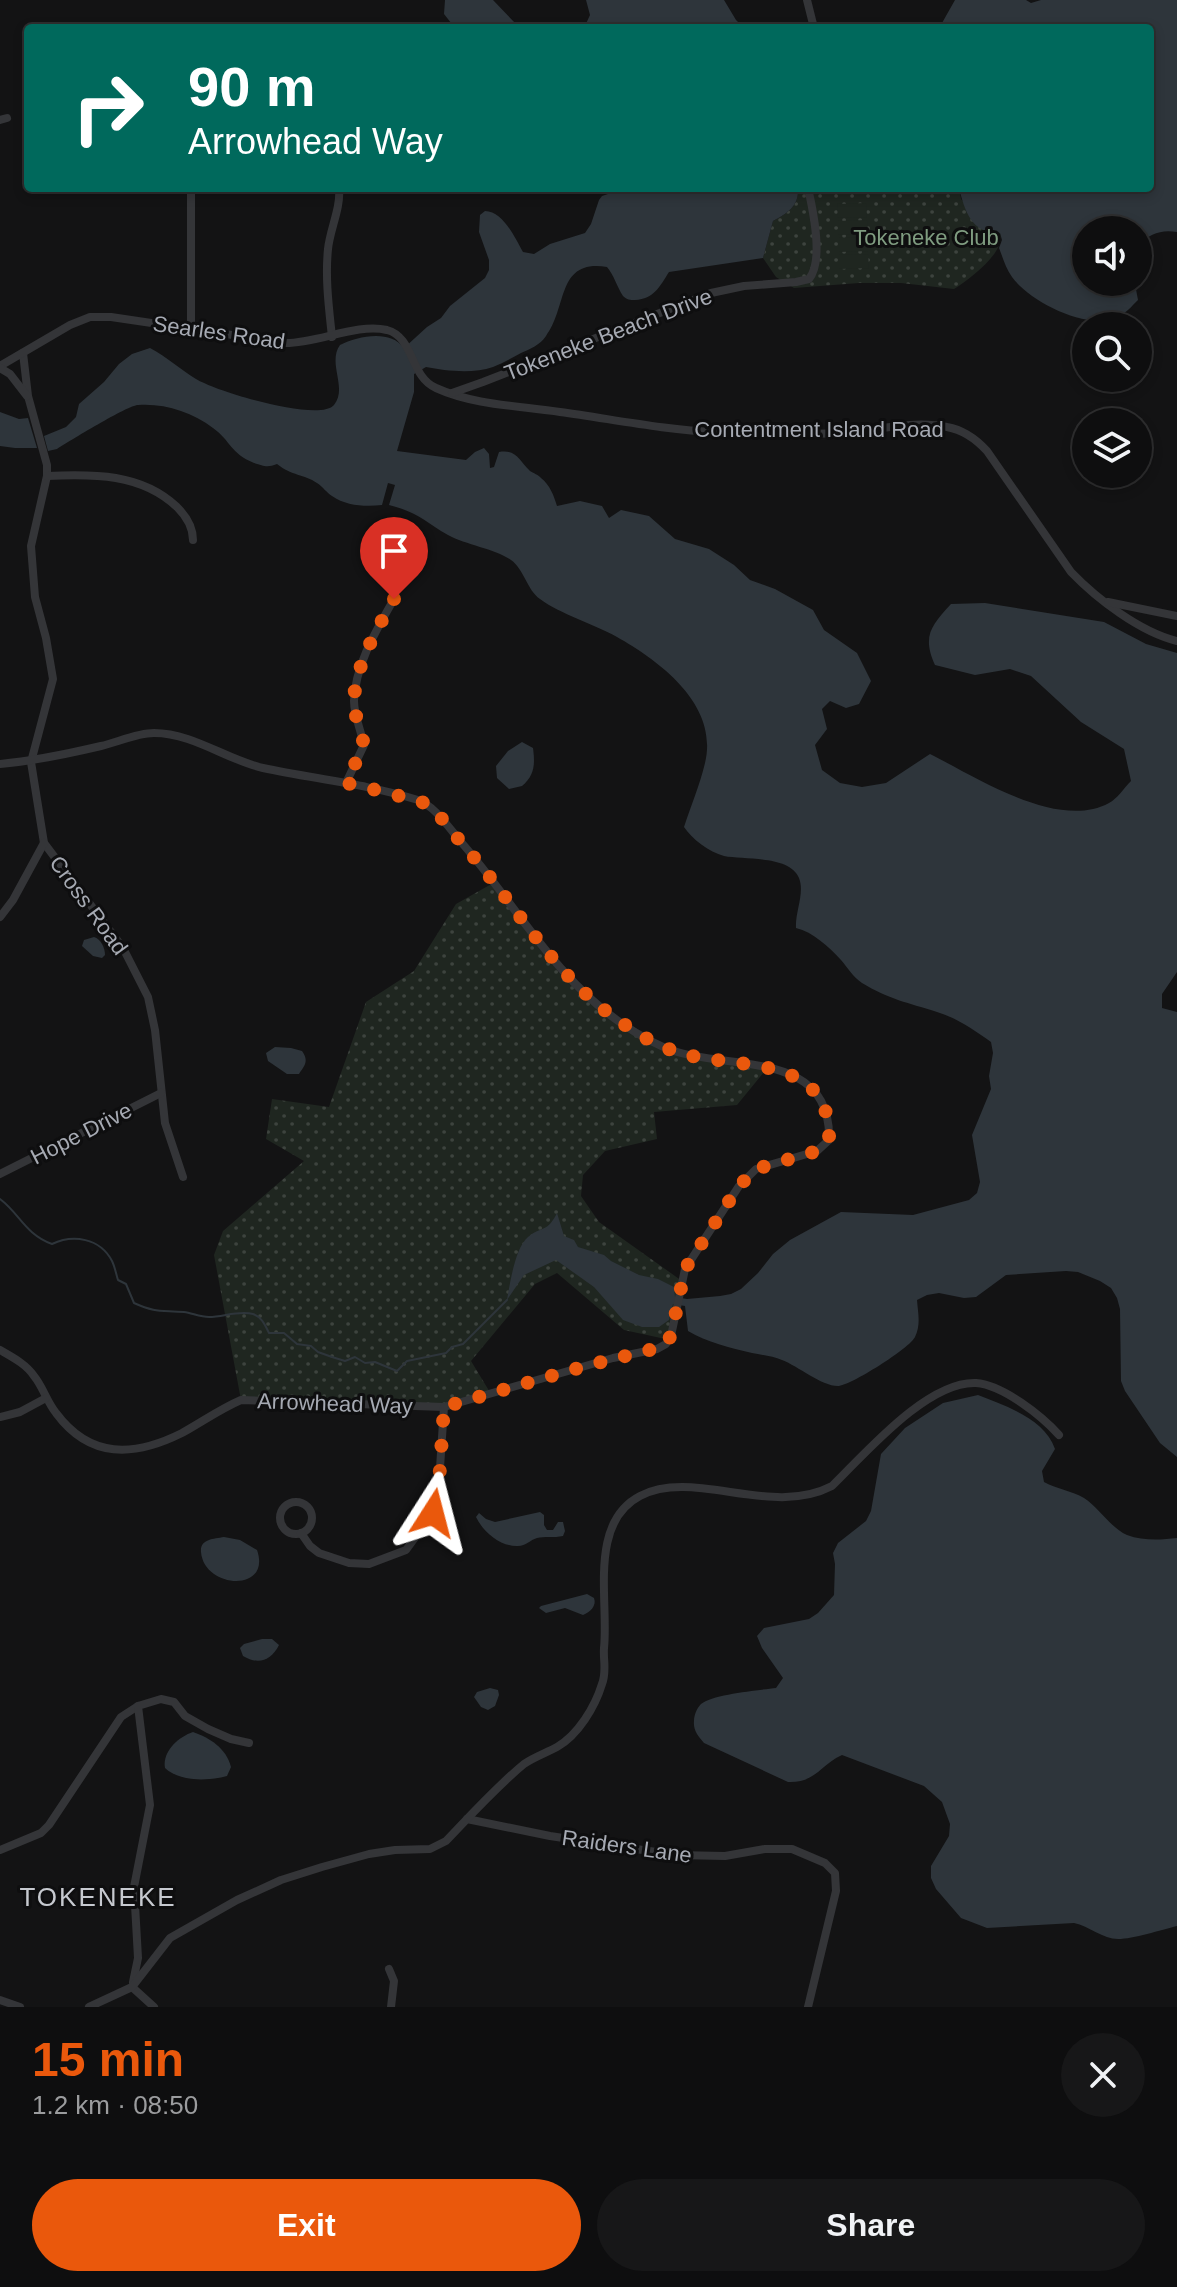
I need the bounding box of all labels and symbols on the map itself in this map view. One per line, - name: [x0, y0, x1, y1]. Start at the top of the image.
- park label: Tokeneke Club: [853, 225, 999, 250]
- street label: Tokeneke Beach Drive: [501, 283, 715, 386]
- street label: Searles Road: [151, 311, 287, 354]
- street label: Contentment Island Road: [694, 417, 944, 442]
- pin: [360, 517, 428, 599]
- street label: Cross Road: [44, 851, 133, 960]
- street label: Hope Drive: [27, 1097, 136, 1170]
- street label: Arrowhead Way: [257, 1388, 413, 1419]
- position arrow: [391, 1471, 475, 1555]
- street label: Raiders Lane: [560, 1825, 693, 1868]
- district label: TOKENEKE: [19, 1882, 177, 1912]

